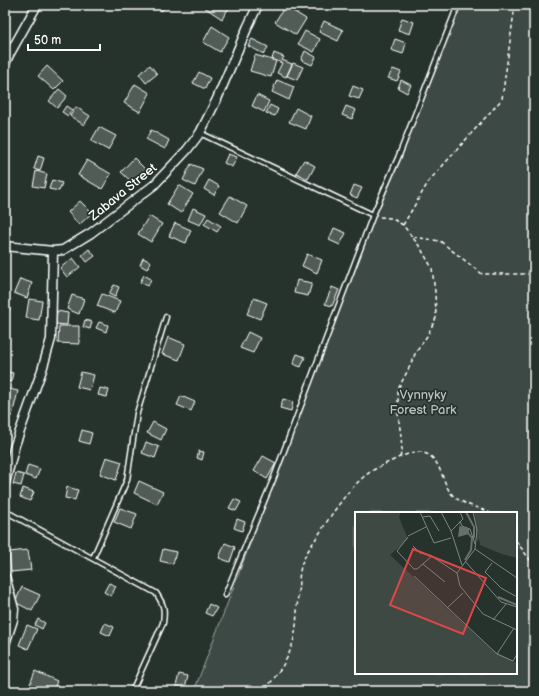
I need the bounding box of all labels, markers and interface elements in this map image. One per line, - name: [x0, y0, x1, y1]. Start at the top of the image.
- scale bar: [28, 26, 100, 52]
- text: 50 m: [34, 33, 61, 48]
- street label: Zabava Street: [85, 160, 160, 225]
- park label: Vynnyky Forest Park: [390, 387, 457, 418]
- inset map: [355, 512, 517, 674]

